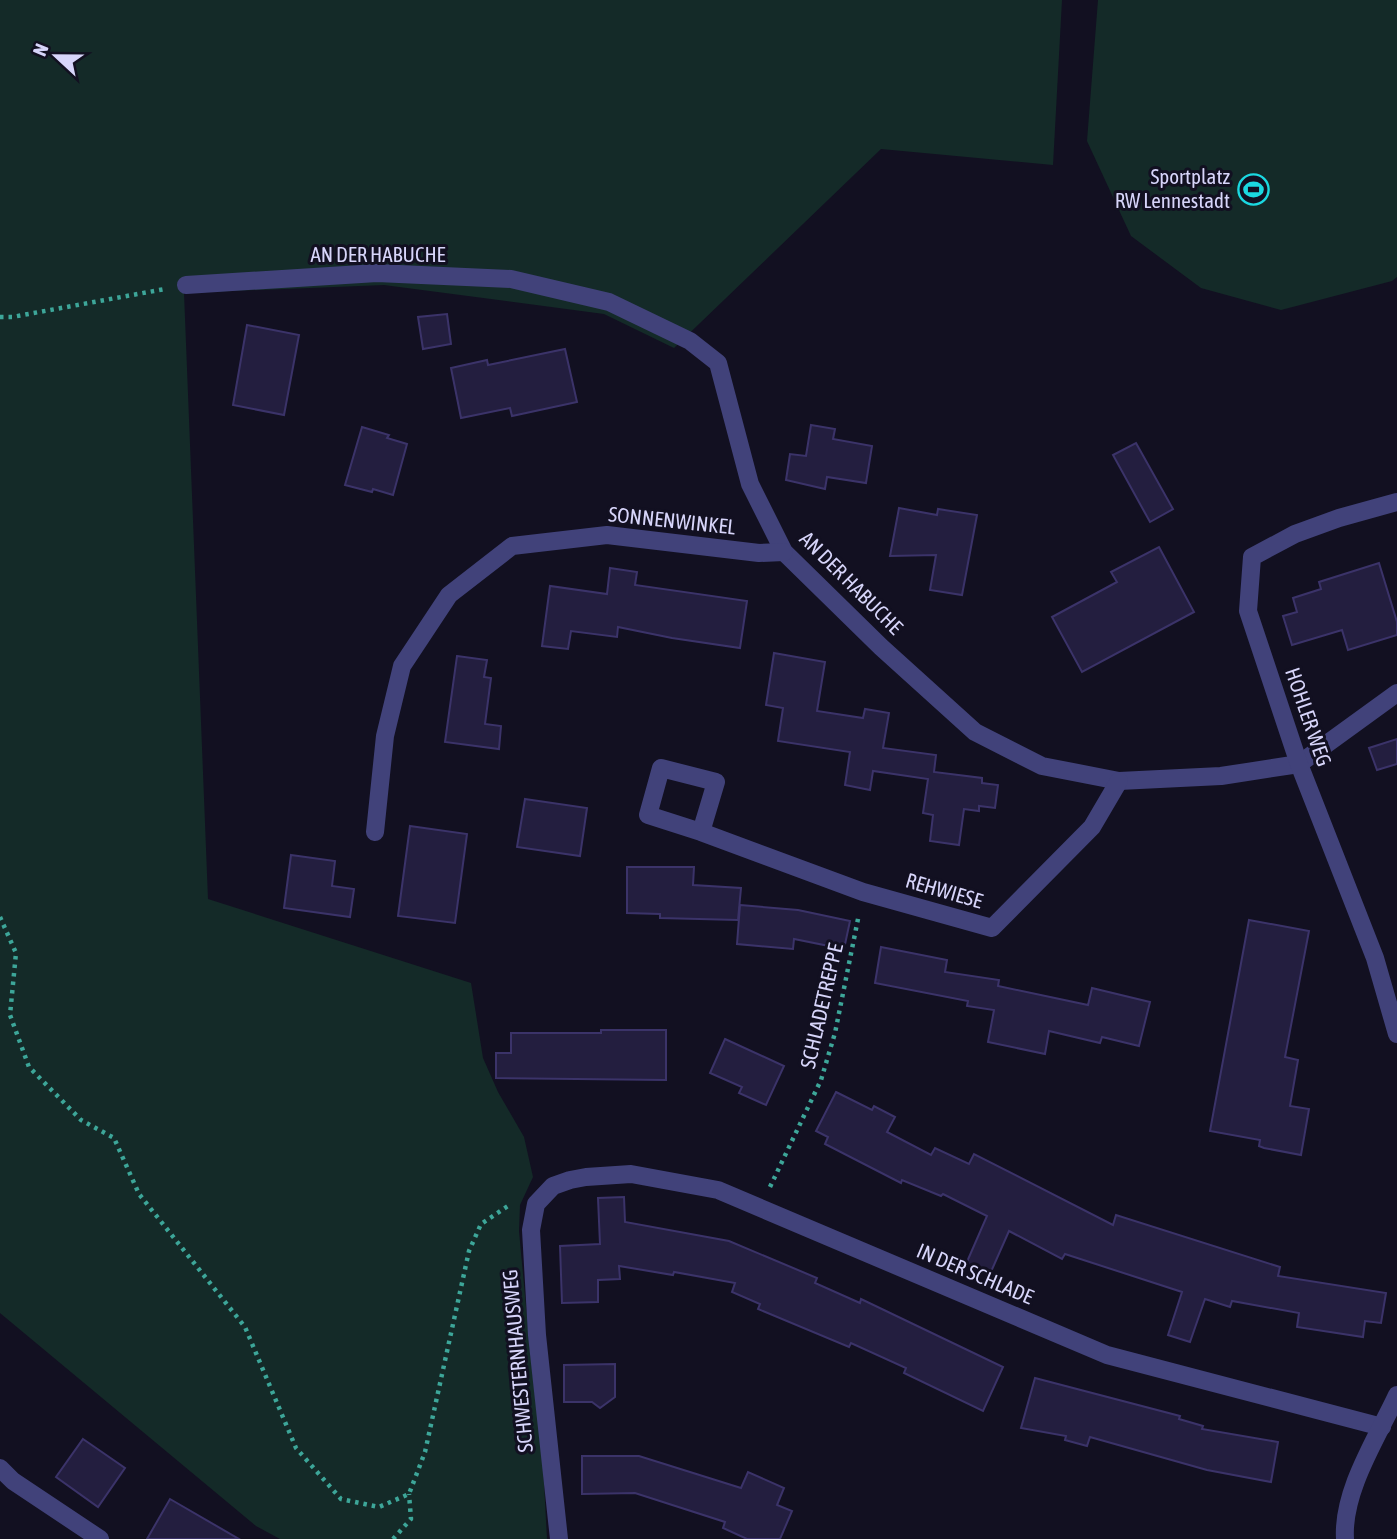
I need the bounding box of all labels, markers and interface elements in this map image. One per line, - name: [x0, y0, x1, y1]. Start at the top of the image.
- north arrow: [21, 21, 91, 91]
- text: N: [28, 40, 53, 59]
- place label: Sportplatz RW Lennestadt: [1115, 164, 1230, 212]
- sports icon: Sportplatz RW Lennestadt: [1236, 172, 1270, 206]
- street label: AN DER HABUCHE: [310, 242, 446, 266]
- street label: SONNENWINKEL: [607, 501, 737, 539]
- street label: AN DER HABUCHE: [795, 526, 908, 639]
- street label: HOHLER WEG: [1281, 664, 1337, 769]
- street label: REHWIESE: [903, 868, 986, 912]
- street label: SCHLADETREPPE: [795, 941, 847, 1071]
- street label: IN DER SCHLADE: [913, 1238, 1037, 1308]
- street label: SCHWESTERNHAUSWEG: [497, 1269, 537, 1454]

